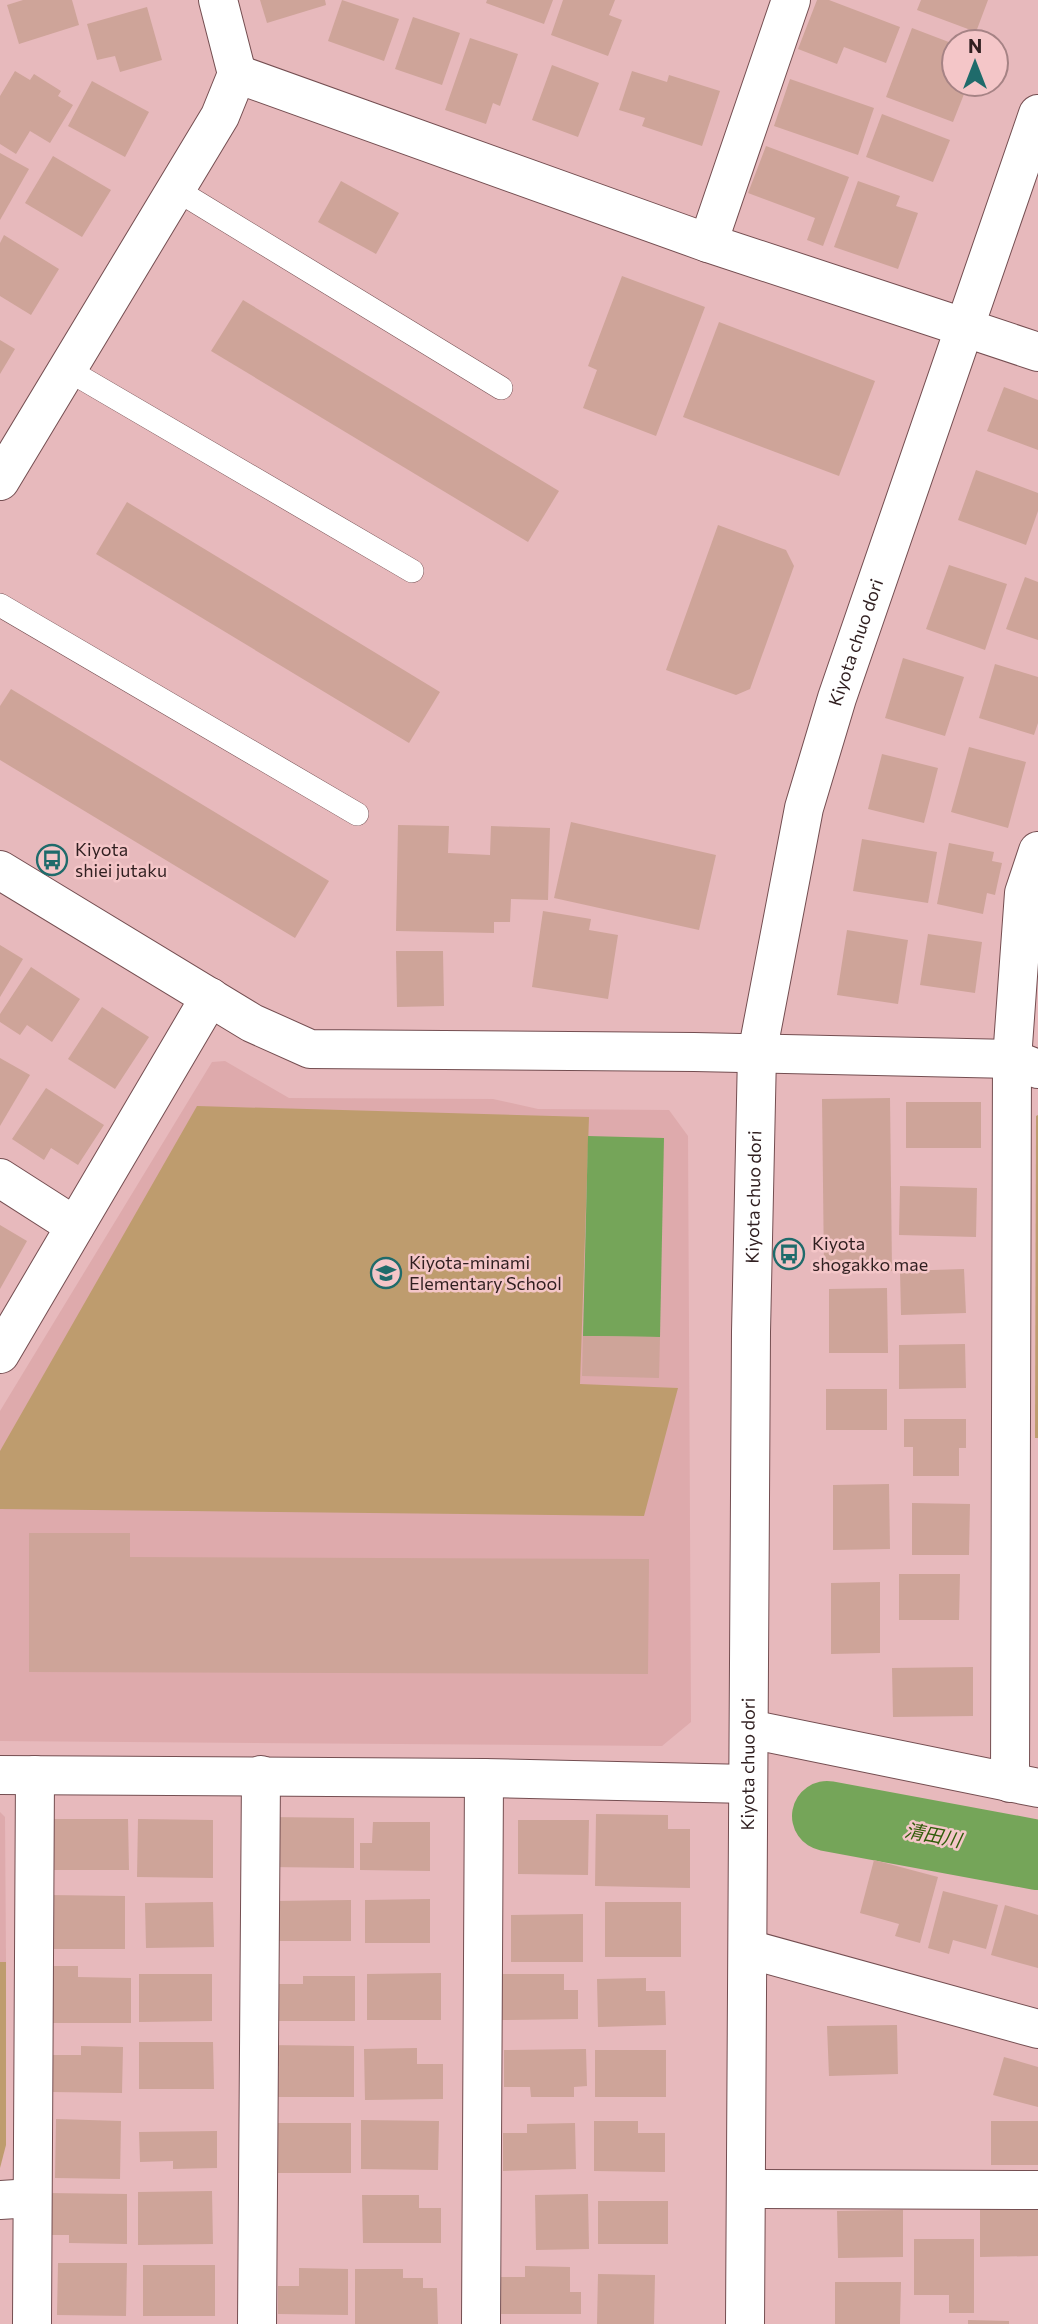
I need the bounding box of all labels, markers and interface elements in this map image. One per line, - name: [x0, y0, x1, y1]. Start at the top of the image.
- north arrow: [940, 28, 1010, 98]
- text: N: [968, 34, 982, 57]
- street label: Kiyota chuo dori: [823, 576, 887, 708]
- place label: Kiyota shiei jutaku: [75, 838, 167, 881]
- bus stop icon: Kiyota shiei jutaku: [35, 843, 69, 877]
- street label: Kiyota chuo dori: [740, 1130, 765, 1264]
- place label: Kiyota shogakko mae: [812, 1232, 928, 1275]
- bus stop icon: Kiyota shogakko mae: [772, 1237, 806, 1271]
- place label: Kiyota-minami Elementary School: [409, 1251, 562, 1294]
- school or university icon: Kiyota-minami Elementary School: [369, 1256, 403, 1290]
- street label: Kiyota chuo dori: [736, 1697, 759, 1831]
- water label: 清田川: [903, 1818, 965, 1852]

